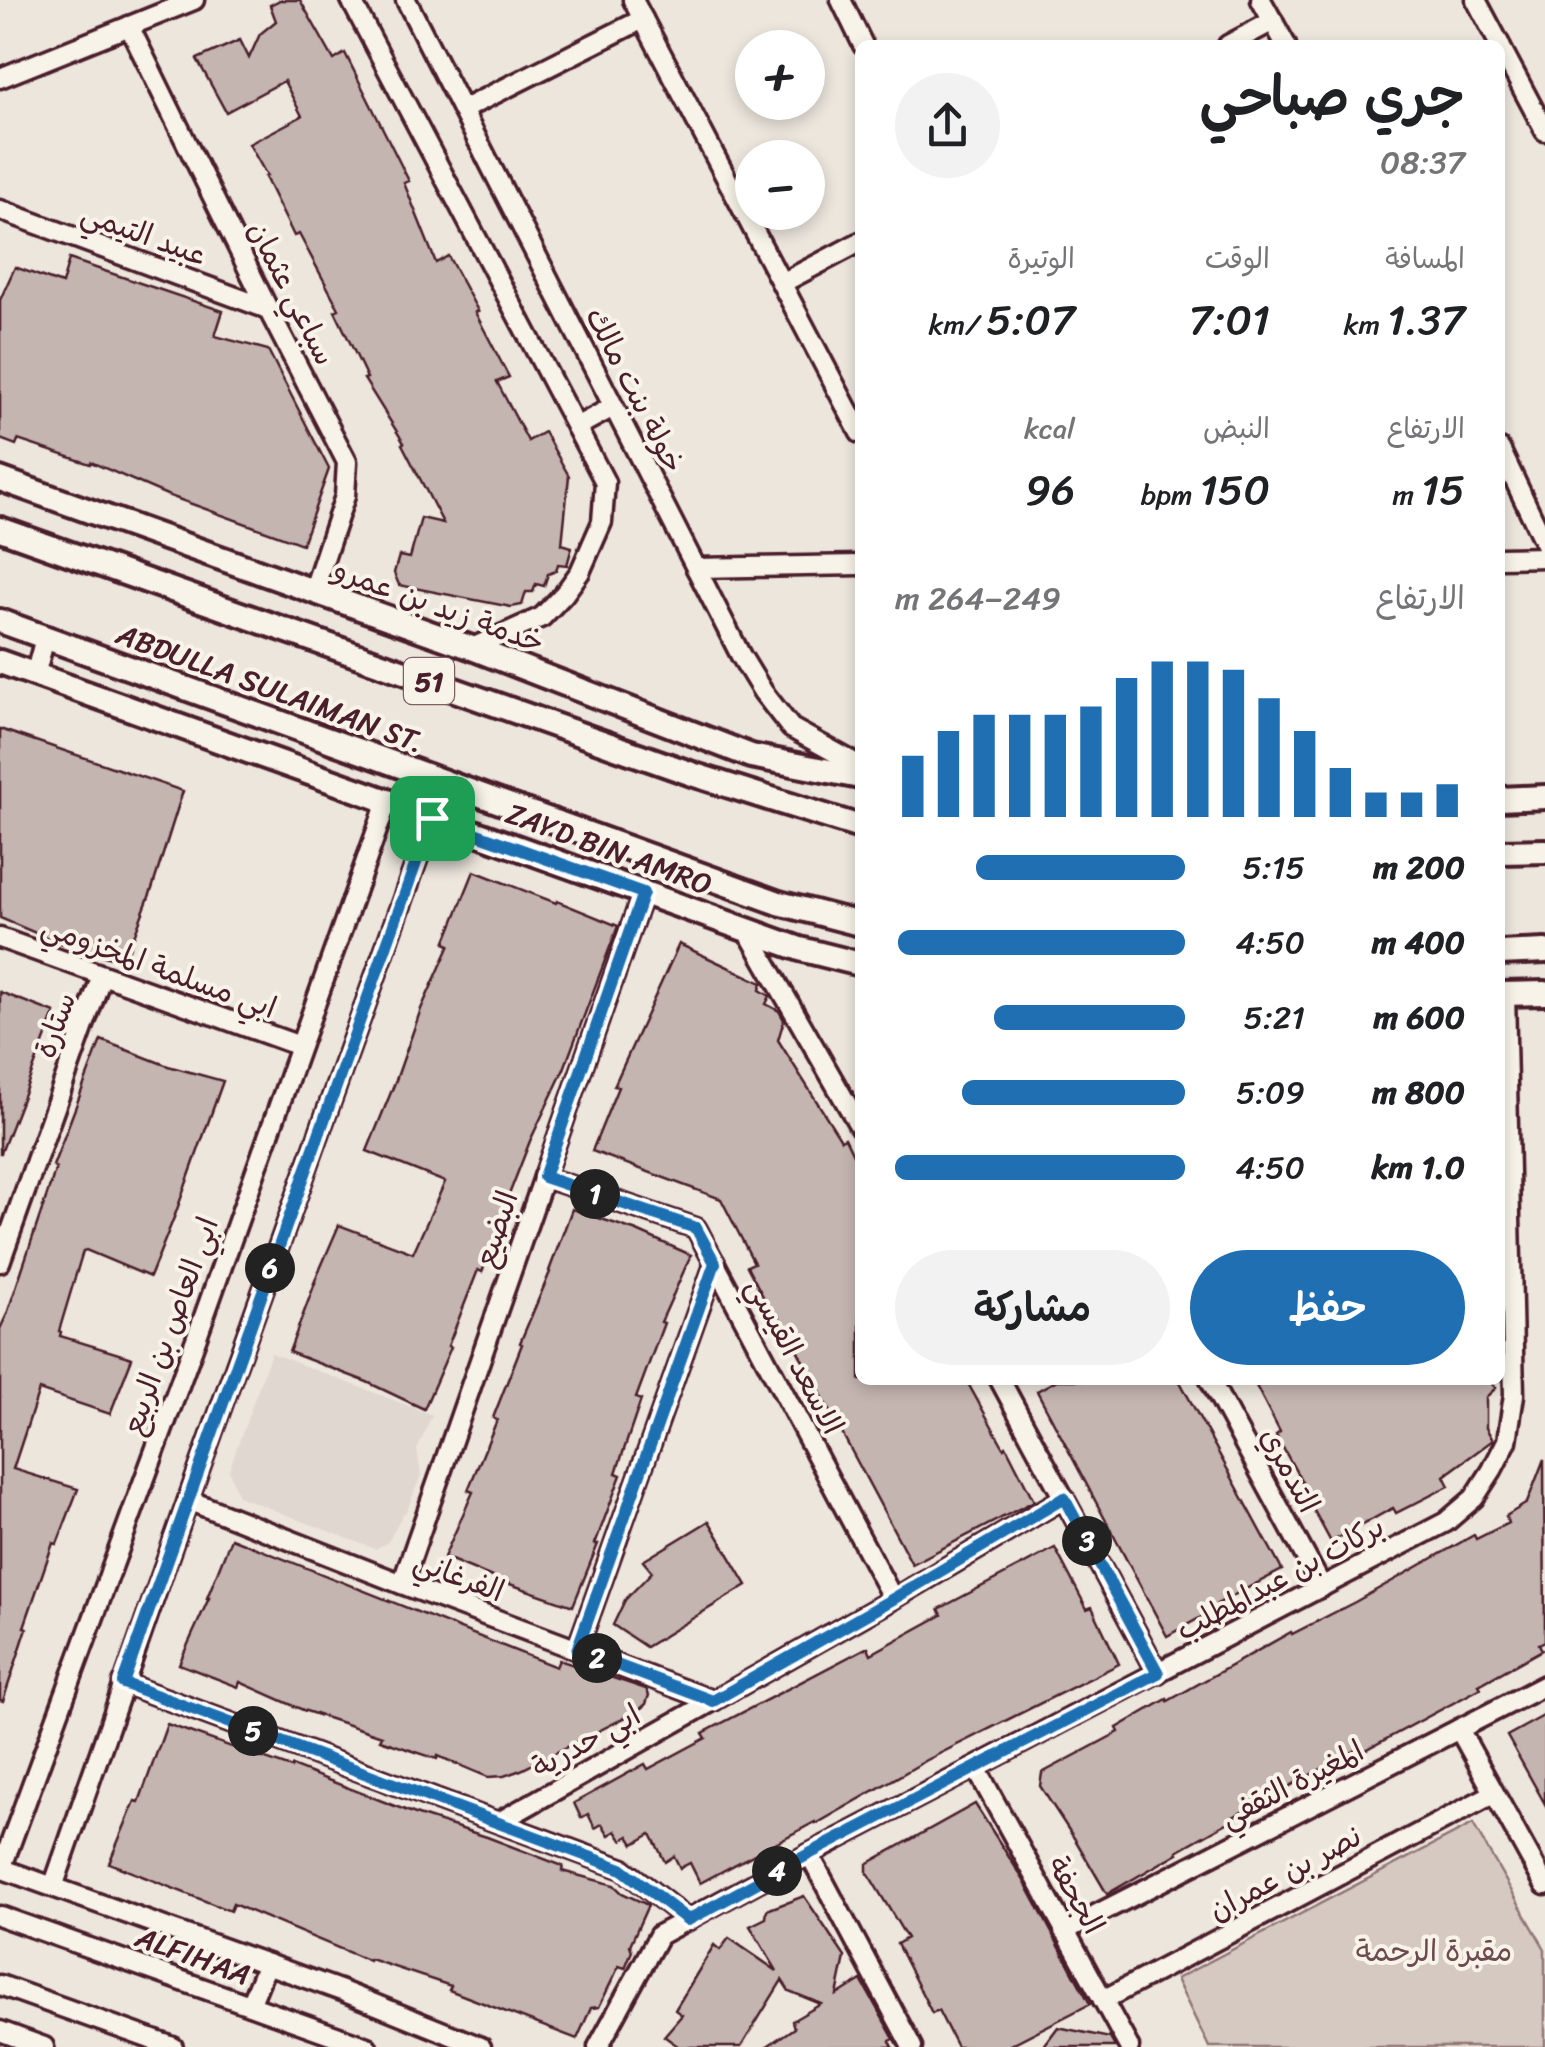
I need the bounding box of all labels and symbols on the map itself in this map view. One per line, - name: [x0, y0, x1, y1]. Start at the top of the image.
- street label: عبيد التيمي: [73, 186, 215, 282]
- street label: سباعي عثمان: [232, 211, 352, 375]
- street label: خولة بنت مالك: [570, 297, 700, 483]
- street label: خدمة زيد بن عمرو: [324, 542, 552, 669]
- street label: ABDULLA SULAIMAN ST.: [107, 607, 432, 769]
- road number: 51: [404, 658, 454, 704]
- pin: [390, 776, 475, 861]
- street label: ZAYD BIN AMRO: [498, 787, 720, 911]
- street label: ابي مسلمة المخزومي: [34, 899, 284, 1035]
- street label: ستارة: [18, 984, 92, 1066]
- pin: 1: [570, 1169, 620, 1219]
- street label: البضيع: [458, 1183, 534, 1275]
- street label: ابي العاص بن الربيع: [105, 1209, 235, 1443]
- pin: 6: [245, 1243, 295, 1293]
- street label: الاسعد القيسي: [731, 1267, 859, 1445]
- street label: التدمري: [1245, 1417, 1335, 1523]
- street label: بركات بن عبدالمطلب: [1166, 1500, 1394, 1656]
- pin: 3: [1062, 1516, 1112, 1566]
- street label: الفرغاني: [406, 1534, 512, 1618]
- pin: 2: [572, 1633, 622, 1683]
- street label: ابي حدرية: [521, 1689, 651, 1793]
- pin: 5: [228, 1706, 278, 1756]
- street label: المغيرة الثقفي: [1210, 1725, 1374, 1843]
- street label: نصر بن عمران: [1198, 1810, 1372, 1936]
- street label: الجحفة: [1032, 1845, 1120, 1945]
- pin: 4: [752, 1846, 802, 1896]
- street label: ALFIHAA: [127, 1910, 258, 2002]
- park label: مقبرة الرحمة: [1356, 1924, 1512, 1978]

